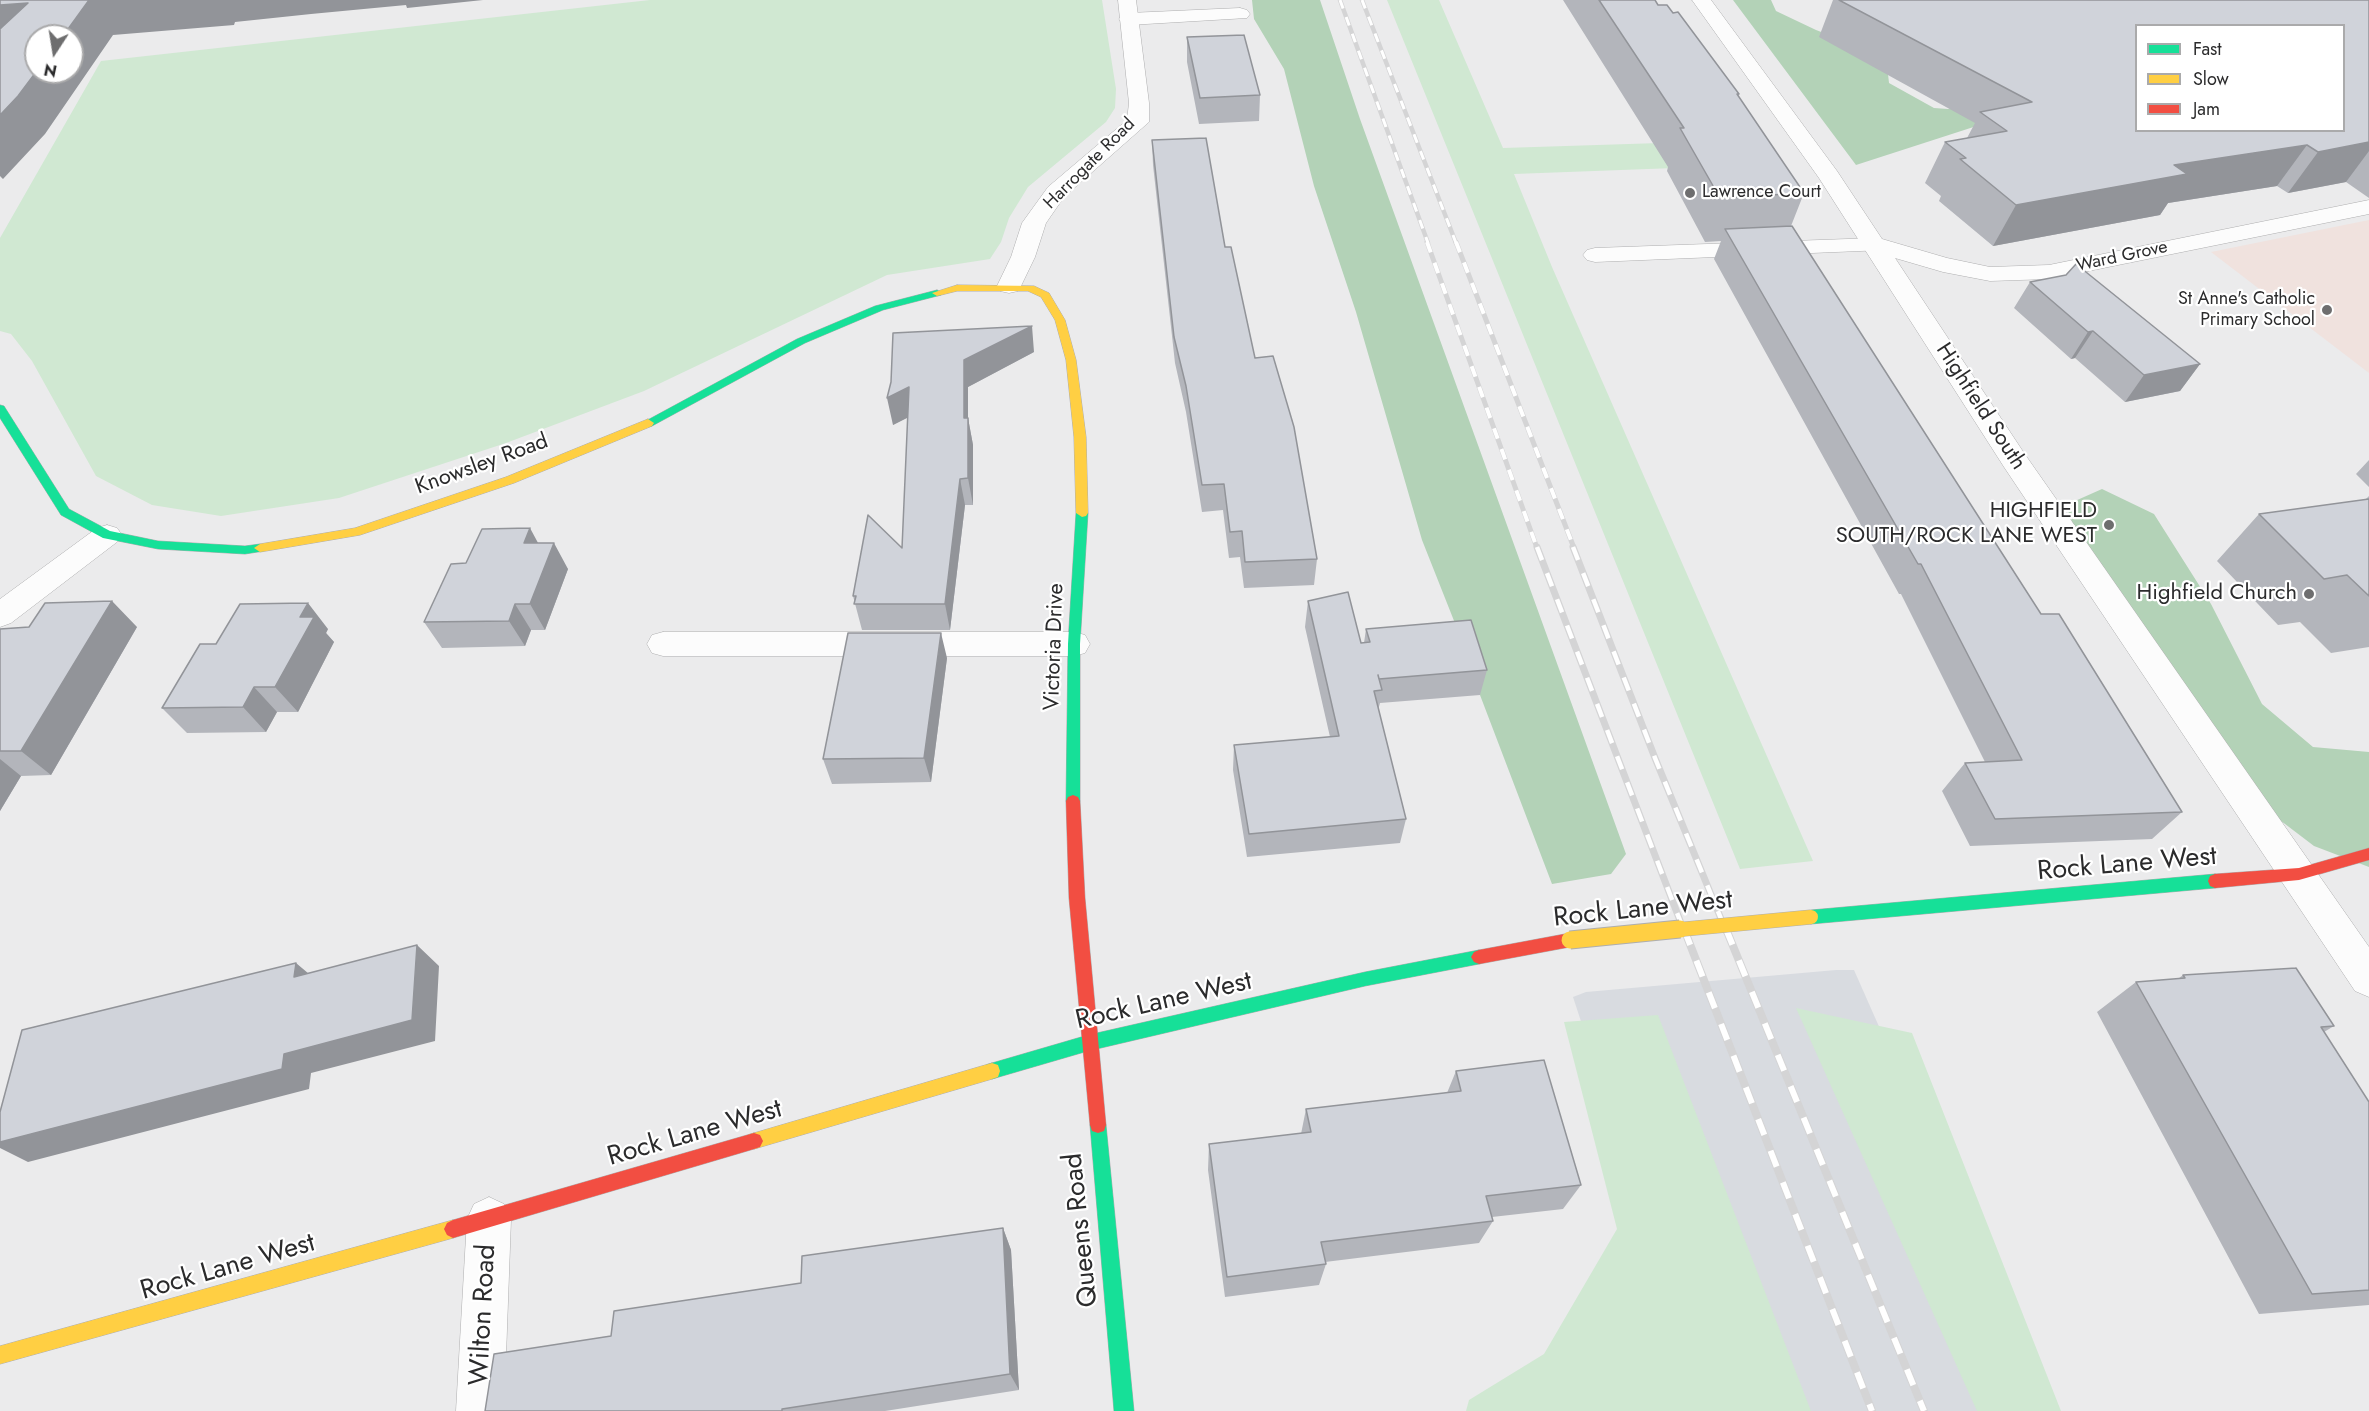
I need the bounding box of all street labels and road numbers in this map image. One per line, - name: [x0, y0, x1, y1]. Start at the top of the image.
- street label: Harrogate Road: [1040, 114, 1140, 214]
- street label: Ward Grove: [2074, 237, 2170, 277]
- street label: Highfield South: [1929, 339, 2031, 475]
- street label: Knowsley Road: [412, 429, 552, 501]
- street label: Victoria Drive: [1040, 583, 1070, 711]
- street label: Rock Lane West: [2036, 841, 2218, 889]
- street label: Rock Lane West: [1552, 884, 1734, 936]
- street label: Rock Lane West: [1073, 966, 1255, 1038]
- street label: Rock Lane West: [604, 1094, 786, 1174]
- street label: Queens Road: [1058, 1151, 1106, 1309]
- street label: Rock Lane West: [137, 1228, 319, 1308]
- street label: Wilton Road: [464, 1243, 504, 1387]

